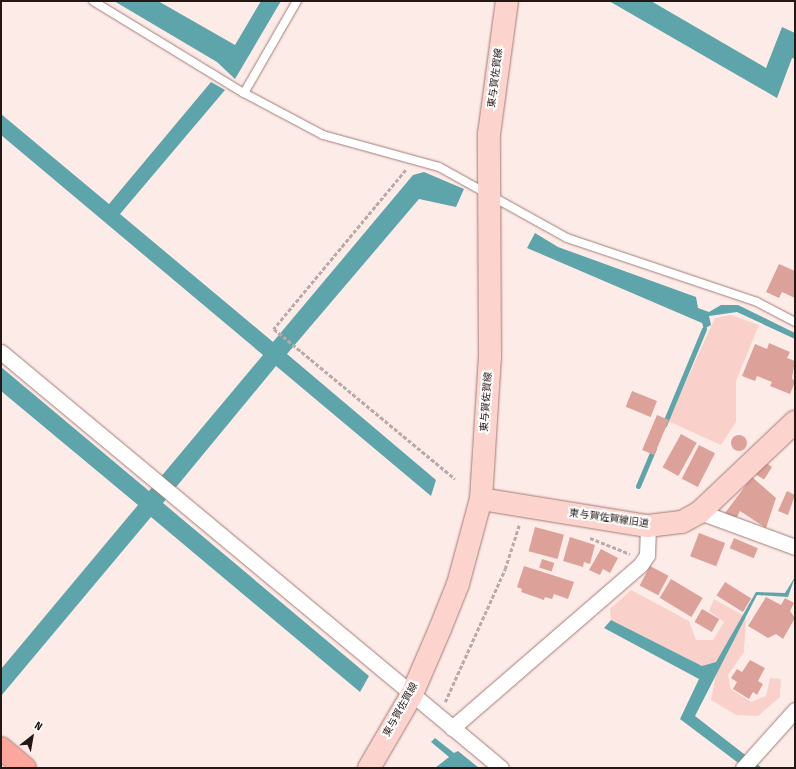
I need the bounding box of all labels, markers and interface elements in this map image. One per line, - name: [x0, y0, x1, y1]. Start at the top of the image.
- street label: 東与賀佐賀線: [486, 47, 506, 109]
- street label: 東与賀佐賀線: [479, 372, 495, 432]
- street label: 東与賀佐賀線旧道: [569, 507, 649, 531]
- street label: 東与賀佐賀線: [381, 681, 421, 739]
- north arrow: [12, 717, 52, 757]
- text: N: [32, 719, 45, 734]

